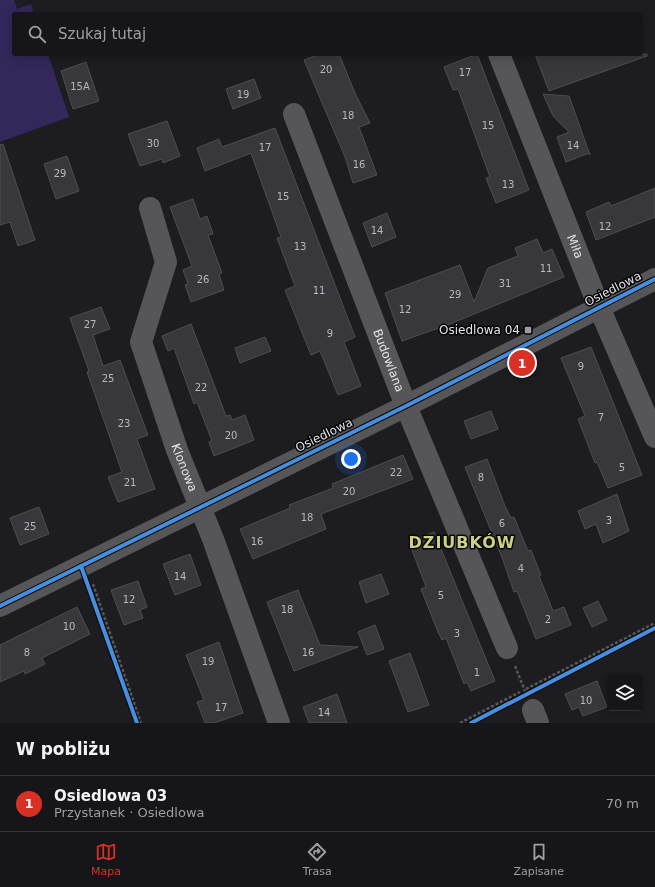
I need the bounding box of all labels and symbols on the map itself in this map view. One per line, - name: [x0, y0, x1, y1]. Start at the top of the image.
- house number: 20: [320, 64, 332, 75]
- house number: 17: [459, 67, 471, 78]
- house number: 15A: [70, 81, 90, 92]
- house number: 19: [237, 89, 249, 100]
- house number: 18: [342, 110, 354, 121]
- house number: 15: [482, 120, 494, 131]
- house number: 30: [147, 138, 159, 149]
- house number: 14: [567, 140, 579, 151]
- house number: 17: [259, 142, 271, 153]
- house number: 16: [353, 159, 365, 170]
- house number: 29: [54, 168, 66, 179]
- house number: 13: [502, 179, 514, 190]
- house number: 15: [277, 191, 289, 202]
- house number: 12: [599, 221, 611, 232]
- house number: 14: [371, 225, 383, 236]
- street label: Miła: [564, 233, 586, 260]
- house number: 13: [294, 241, 306, 252]
- house number: 11: [540, 263, 552, 274]
- street label: Osiedlowa: [582, 269, 644, 309]
- house number: 26: [197, 274, 209, 285]
- house number: 31: [499, 278, 511, 289]
- house number: 11: [313, 285, 325, 296]
- house number: 29: [449, 289, 461, 300]
- house number: 12: [399, 304, 411, 315]
- house number: 27: [84, 319, 96, 330]
- place label: Osiedlowa 04: [439, 323, 520, 337]
- marker: Osiedlowa 04: [523, 325, 533, 335]
- street label: Budowlana: [370, 327, 407, 394]
- house number: 9: [327, 328, 333, 339]
- pin: 1: [509, 348, 535, 378]
- house number: 9: [578, 361, 584, 372]
- house number: 25: [102, 373, 114, 384]
- house number: 22: [195, 382, 207, 393]
- house number: 7: [598, 412, 604, 423]
- street label: Osiedlowa: [293, 415, 355, 455]
- house number: 23: [118, 418, 130, 429]
- house number: 20: [225, 430, 237, 441]
- street label: Klonowa: [168, 442, 200, 494]
- your location: [341, 449, 361, 469]
- house number: 5: [619, 462, 625, 473]
- house number: 22: [390, 467, 402, 478]
- house number: 8: [478, 472, 484, 483]
- house number: 21: [124, 477, 136, 488]
- house number: 20: [343, 486, 355, 497]
- house number: 18: [301, 512, 313, 523]
- house number: 3: [606, 515, 612, 526]
- house number: 6: [499, 518, 505, 529]
- house number: 25: [24, 521, 36, 532]
- district label: DZIUBKÓW: [409, 533, 515, 552]
- house number: 16: [251, 536, 263, 547]
- house number: 4: [518, 563, 524, 574]
- house number: 14: [174, 571, 186, 582]
- house number: 5: [438, 590, 444, 601]
- house number: 12: [123, 594, 135, 605]
- house number: 18: [281, 604, 293, 615]
- house number: 2: [545, 614, 551, 625]
- house number: 10: [63, 621, 75, 632]
- house number: 3: [454, 628, 460, 639]
- house number: 8: [24, 647, 30, 658]
- house number: 16: [302, 647, 314, 658]
- house number: 19: [202, 656, 214, 667]
- house number: 1: [474, 667, 480, 678]
- house number: 10: [580, 695, 592, 706]
- house number: 17: [215, 702, 227, 713]
- house number: 14: [318, 707, 330, 718]

